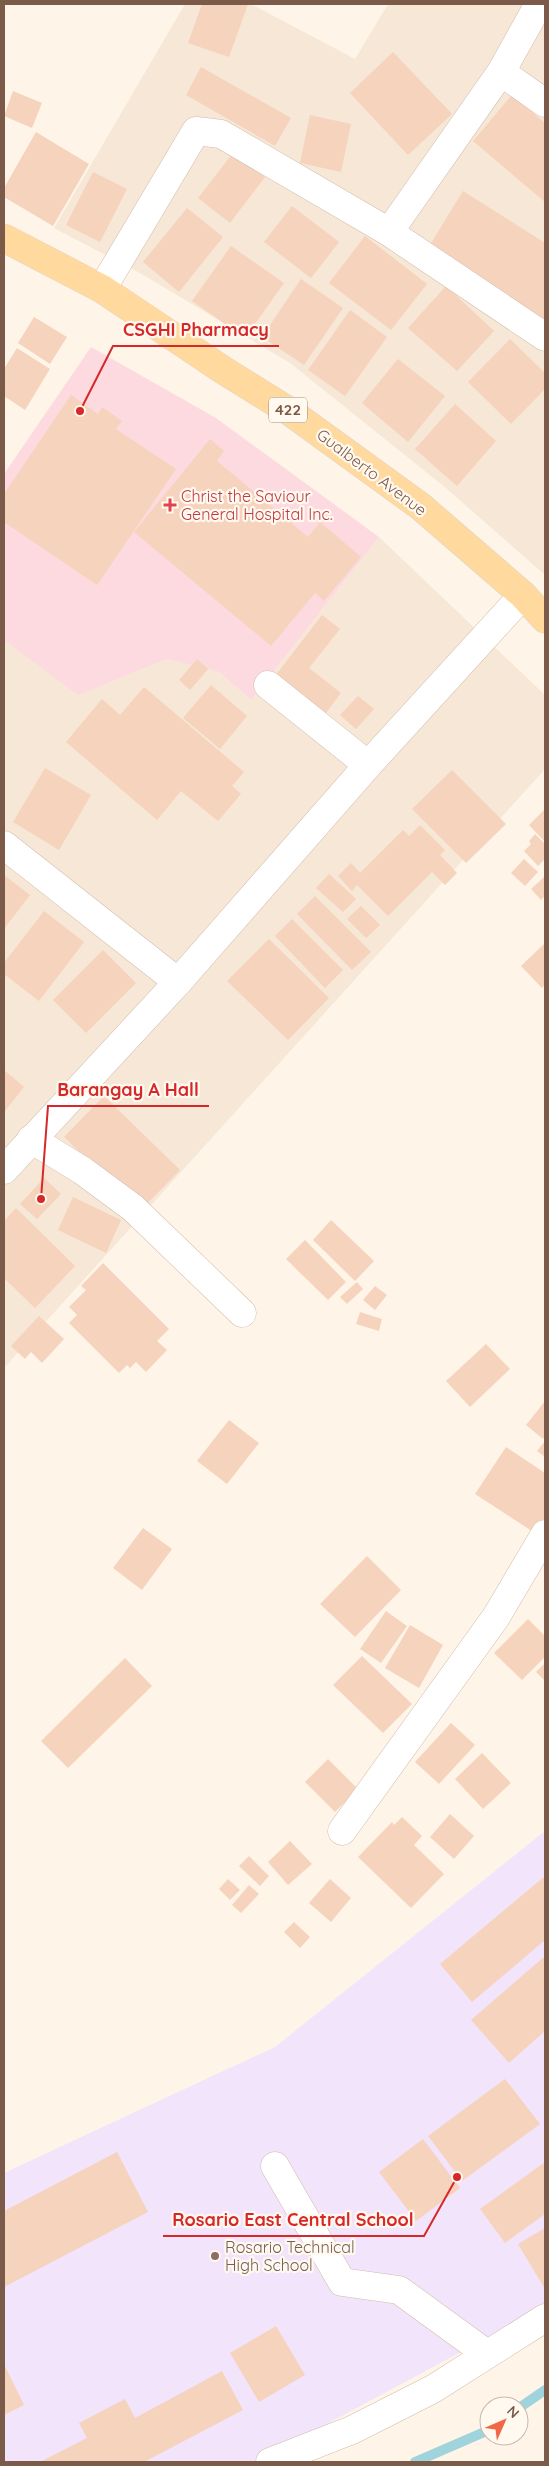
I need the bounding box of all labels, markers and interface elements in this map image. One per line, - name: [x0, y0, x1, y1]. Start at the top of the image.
- callout: CSGHI Pharmacy: [113, 313, 279, 346]
- text: CSGHI Pharmacy: [123, 318, 269, 341]
- road number: 422: [269, 398, 307, 422]
- street label: Gualberto Avenue: [313, 424, 431, 520]
- place label: Christ the Saviour General Hospital Inc.: [181, 486, 333, 524]
- marker: Christ the Saviour General Hospital Inc.: [163, 498, 177, 512]
- callout: Barangay A Hall: [48, 1073, 209, 1106]
- text: Barangay A Hall: [57, 1078, 199, 1101]
- callout: Rosario East Central School: [163, 2203, 424, 2236]
- text: Rosario East Central School: [172, 2208, 414, 2231]
- place label: Rosario Technical High School: [225, 2237, 355, 2275]
- marker: Rosario Technical High School: [209, 2250, 221, 2262]
- north arrow: [479, 2396, 529, 2446]
- text: N: [503, 2402, 523, 2422]

